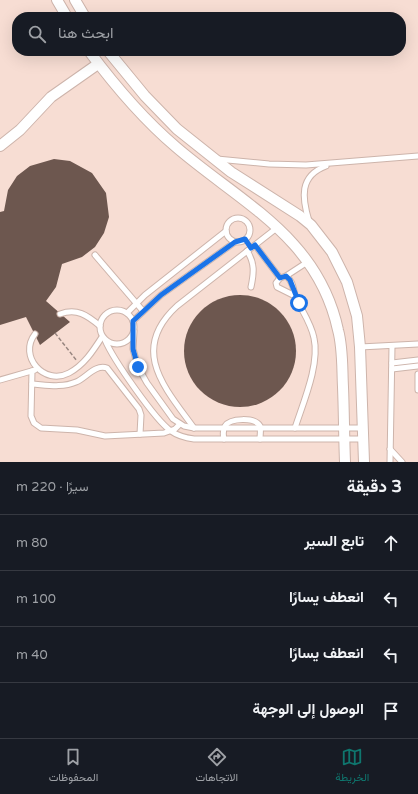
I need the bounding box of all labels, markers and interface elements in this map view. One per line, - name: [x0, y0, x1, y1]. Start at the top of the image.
- search box: [12, 12, 406, 56]
- icon: search: [26, 23, 48, 45]
- text: ابحث هنا: [58, 24, 113, 42]
- route start: [290, 294, 308, 312]
- route end: [129, 358, 147, 376]
- text: 3 دقيقة: [347, 476, 402, 497]
- text: سيرًا · 220 m: [16, 479, 89, 495]
- text: تابع السير: [304, 532, 364, 550]
- icon: ahead: [380, 532, 402, 554]
- text: 80 m: [16, 535, 48, 551]
- text: انعطف يسارًا: [289, 588, 364, 606]
- icon: left: [380, 588, 402, 610]
- text: 100 m: [16, 591, 56, 607]
- text: انعطف يسارًا: [289, 644, 364, 662]
- icon: left: [380, 644, 402, 666]
- text: 40 m: [16, 647, 48, 663]
- text: الوصول إلى الوجهة: [253, 700, 364, 718]
- icon: arrive: [380, 700, 402, 722]
- tab: المحفوظات: [49, 746, 98, 787]
- tab: الاتجاهات: [195, 746, 238, 787]
- tab: الخريطة: [335, 746, 369, 787]

